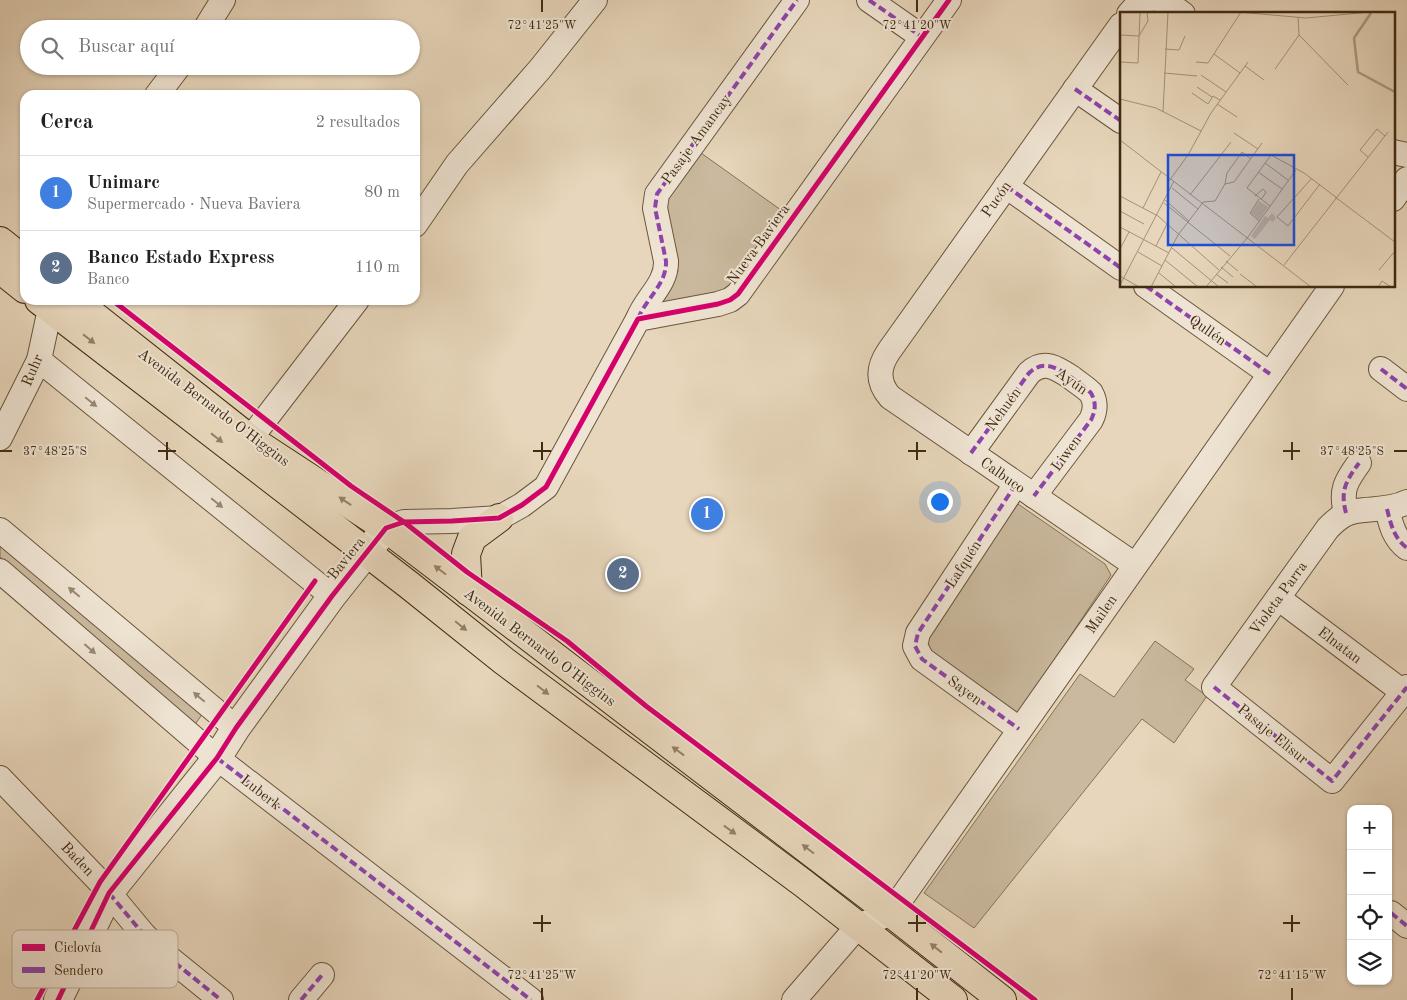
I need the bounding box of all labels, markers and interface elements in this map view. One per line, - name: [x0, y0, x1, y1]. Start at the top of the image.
- inset map: [1120, 12, 1394, 288]
- text: 72°41'25"W: [507, 19, 577, 32]
- search box: [20, 20, 420, 75]
- text: 72°41'20"W: [882, 20, 952, 32]
- icon: search: [38, 34, 66, 62]
- text: Buscar aquí: [78, 38, 174, 57]
- street label: Pasaje Amancay: [660, 92, 735, 188]
- text: Cerca: [40, 112, 93, 133]
- text: 2 resultados: [316, 115, 400, 131]
- text: Unimarc: [87, 174, 160, 193]
- street label: Pucón: [980, 179, 1015, 221]
- text: 1: [51, 185, 61, 201]
- text: 80 m: [364, 185, 400, 201]
- text: Supermercado · Nueva Baviera: [87, 197, 301, 213]
- street label: Nueva Baviera: [725, 201, 794, 288]
- text: Banco Estado Express: [87, 249, 274, 268]
- text: 2: [51, 260, 61, 276]
- text: 110 m: [355, 260, 400, 276]
- text: Banco: [87, 272, 130, 288]
- street label: Qullén: [1186, 313, 1228, 349]
- one-way arrow: [82, 333, 95, 344]
- street label: Avenida Bernardo O'Higgins: [134, 346, 292, 470]
- street label: Ruhr: [20, 352, 47, 389]
- street label: Ayún: [1053, 366, 1090, 398]
- street label: Nehuén: [984, 385, 1025, 434]
- one-way arrow: [84, 396, 97, 407]
- one-way arrow: [210, 433, 223, 444]
- street label: Liwen: [1049, 433, 1085, 474]
- text: 37°48'25"S: [23, 445, 87, 458]
- text: 37°48'25"S: [1320, 445, 1384, 458]
- street label: Calbuco: [977, 455, 1027, 497]
- your location: [927, 489, 953, 515]
- pin: 1: [691, 495, 723, 533]
- one-way arrow: [338, 497, 352, 506]
- one-way arrow: [211, 498, 224, 509]
- street label: Baviera: [326, 534, 369, 583]
- street label: Lafquén: [944, 539, 985, 591]
- pin: 2: [607, 555, 639, 593]
- street label: Violeta Parra: [1248, 559, 1311, 638]
- one-way arrow: [433, 565, 447, 575]
- street label: Avenida Bernardo O'Higgins: [460, 586, 618, 710]
- one-way arrow: [68, 587, 81, 598]
- street label: Mailen: [1084, 593, 1121, 637]
- one-way arrow: [454, 621, 467, 632]
- street label: Elnatan: [1314, 625, 1364, 667]
- one-way arrow: [84, 643, 97, 654]
- street label: Sayen: [944, 674, 984, 709]
- one-way arrow: [536, 685, 550, 695]
- one-way arrow: [193, 691, 206, 702]
- street label: Pasaje Elisur: [1234, 702, 1310, 768]
- one-way arrow: [671, 746, 685, 756]
- street label: Luberk: [237, 773, 283, 814]
- map controls: [1347, 805, 1392, 985]
- button: +: [1347, 805, 1392, 850]
- one-way arrow: [723, 824, 736, 835]
- street label: Baden: [57, 840, 96, 880]
- one-way arrow: [801, 844, 814, 854]
- button: −: [1347, 850, 1392, 895]
- button: locate: [1347, 895, 1392, 940]
- legend: [12, 930, 178, 988]
- button: layers: [1347, 940, 1392, 985]
- text: Ciclovía: [54, 941, 102, 955]
- one-way arrow: [930, 943, 943, 954]
- text: Sendero: [54, 964, 103, 978]
- text: 72°41'25"W: [507, 969, 577, 982]
- text: 72°41'15"W: [1257, 969, 1327, 982]
- text: 72°41'20"W: [882, 970, 952, 982]

